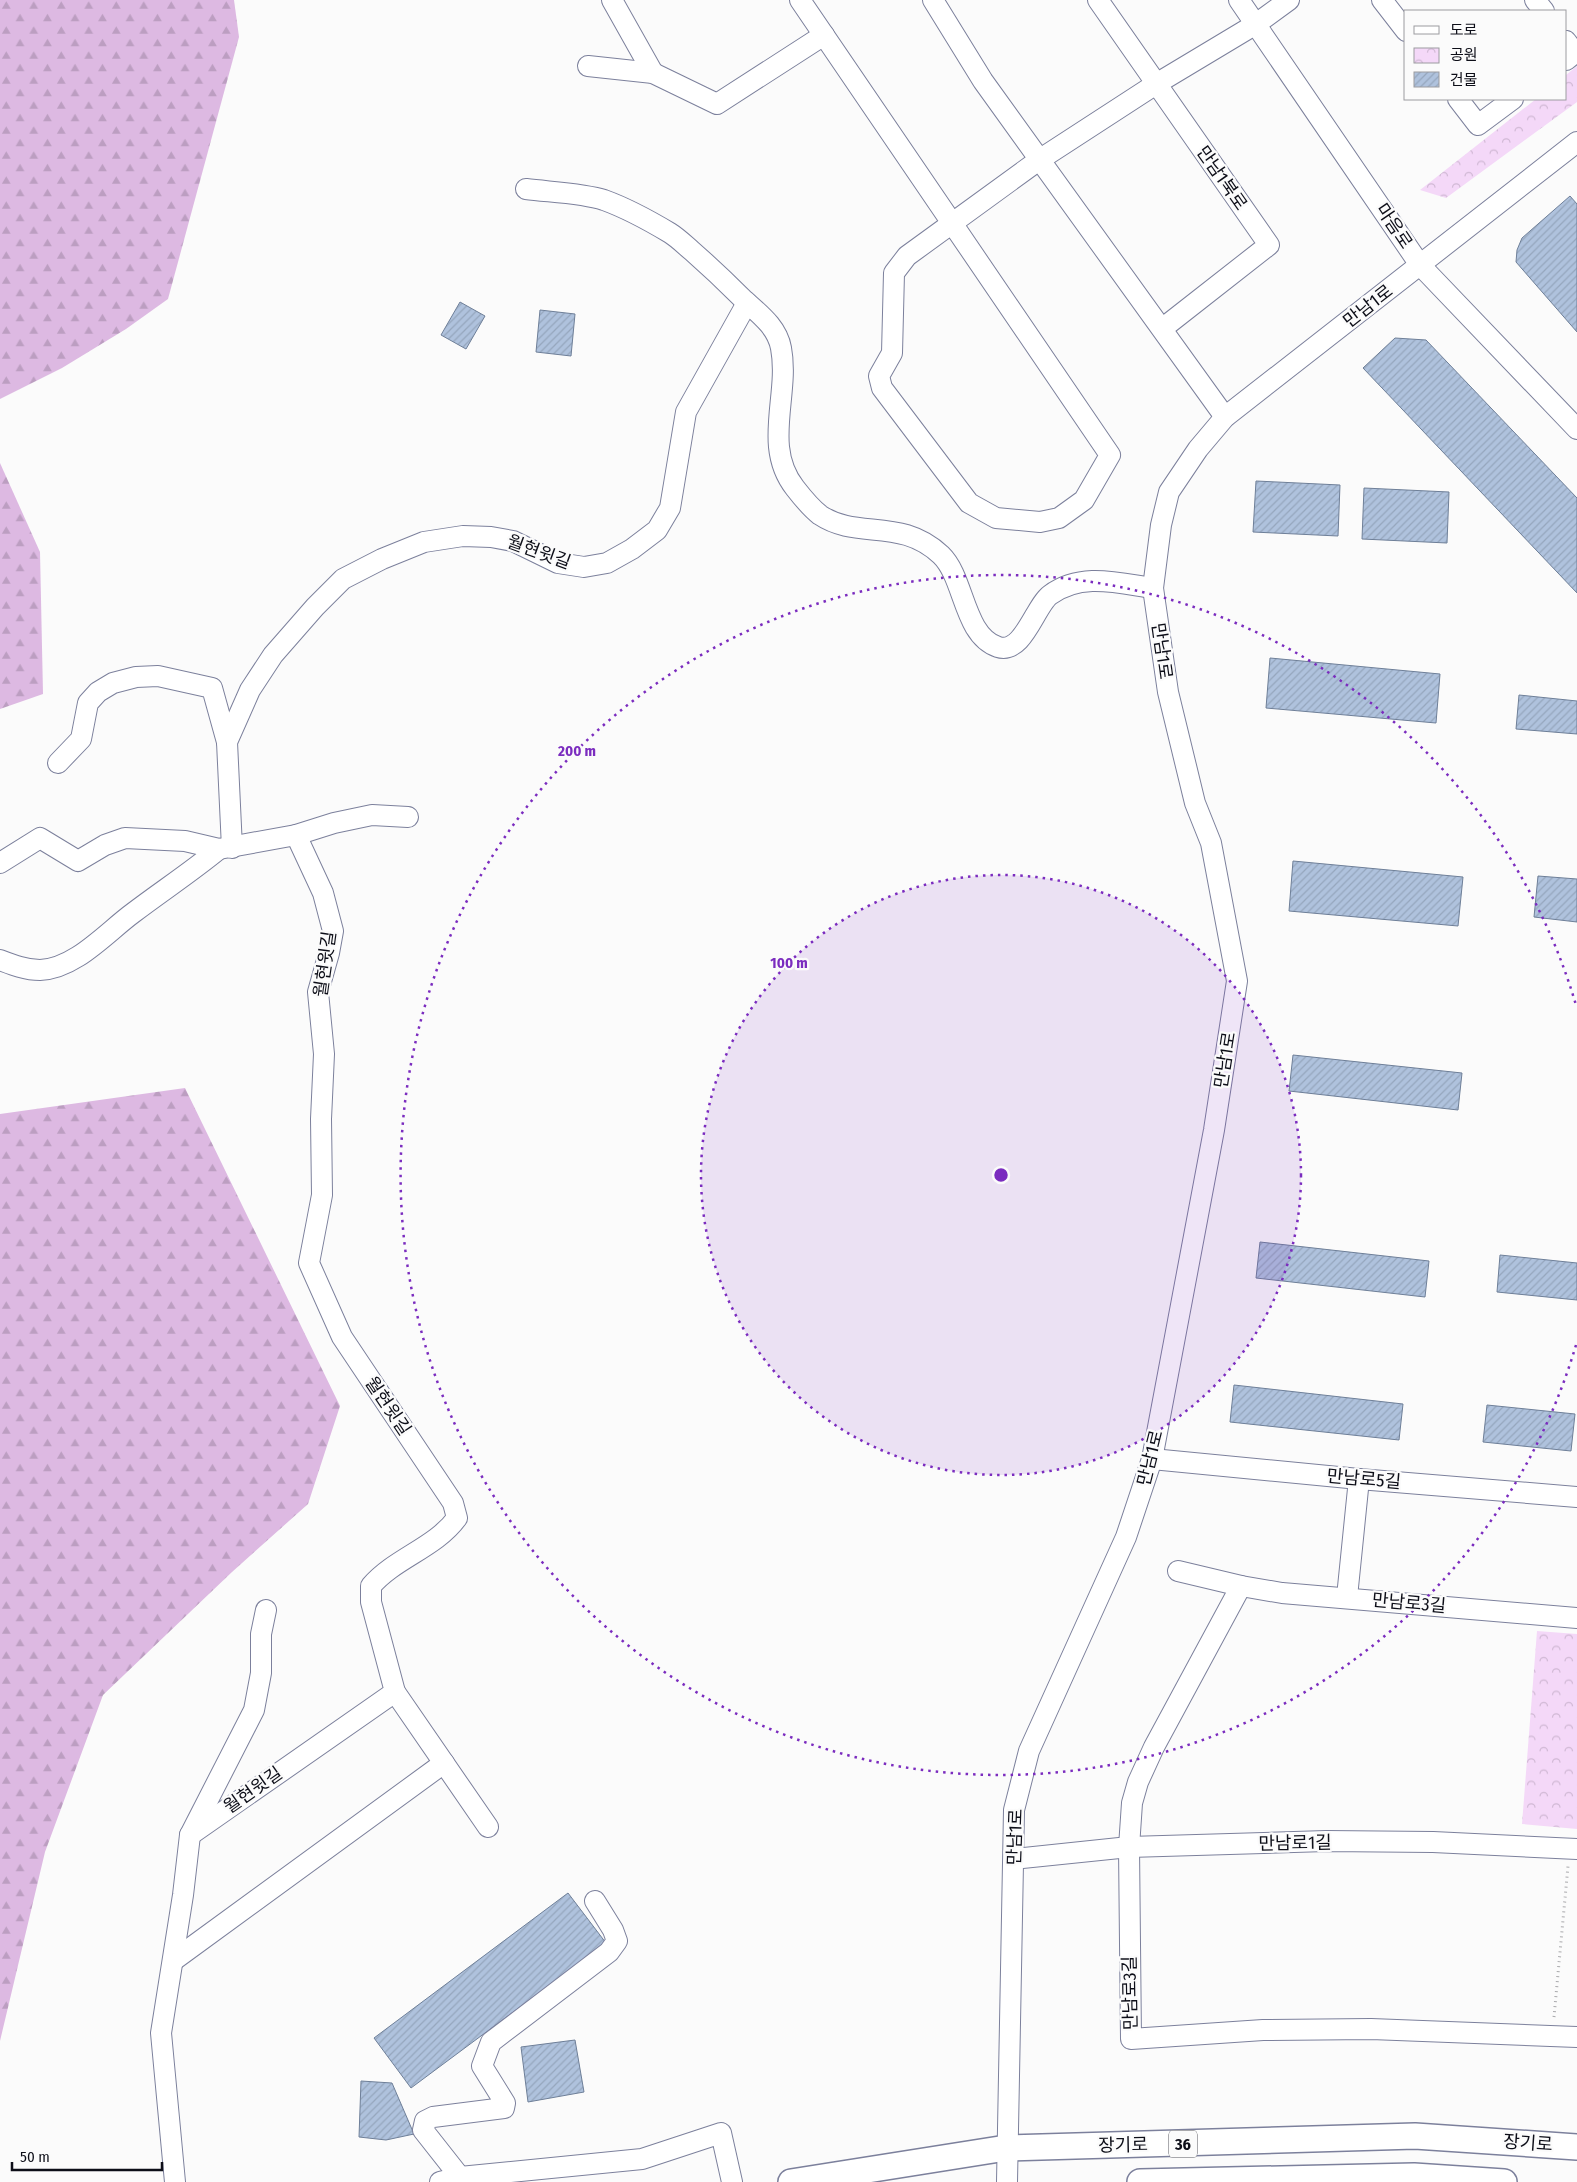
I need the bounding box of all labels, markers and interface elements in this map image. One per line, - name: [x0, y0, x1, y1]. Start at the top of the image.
- legend: [1404, 10, 1567, 100]
- text: 도로: [1450, 21, 1478, 39]
- text: 공원: [1450, 46, 1478, 64]
- text: 건물: [1450, 71, 1478, 89]
- street label: 만남1북로: [1192, 142, 1252, 214]
- street label: 마음로: [1371, 199, 1417, 253]
- street label: 만남1로: [1339, 280, 1397, 332]
- street label: 월현윗길: [504, 530, 574, 574]
- street label: 만남1로: [1147, 621, 1177, 681]
- text: 200 m: [557, 742, 596, 760]
- street label: 월현윗길: [309, 930, 341, 998]
- text: 100 m: [770, 954, 808, 972]
- street label: 만남1로: [1210, 1030, 1240, 1090]
- centre of rings: [992, 1166, 1010, 1184]
- street label: 월현윗길: [360, 1372, 416, 1440]
- street label: 만남1로: [1132, 1428, 1168, 1488]
- street label: 만남로5길: [1326, 1465, 1402, 1493]
- street label: 만남로3길: [1371, 1589, 1447, 1617]
- street label: 월현윗길: [220, 1762, 286, 1818]
- street label: 만남1로: [1003, 1808, 1027, 1866]
- street label: 만남로1길: [1258, 1831, 1332, 1855]
- street label: 만남로3길: [1118, 1956, 1142, 2030]
- road number: 36: [1169, 2130, 1197, 2158]
- street label: 장기로: [1502, 2130, 1554, 2156]
- street label: 장기로: [1098, 2134, 1148, 2156]
- scale bar: [12, 2140, 162, 2172]
- text: 50 m: [20, 2148, 50, 2166]

